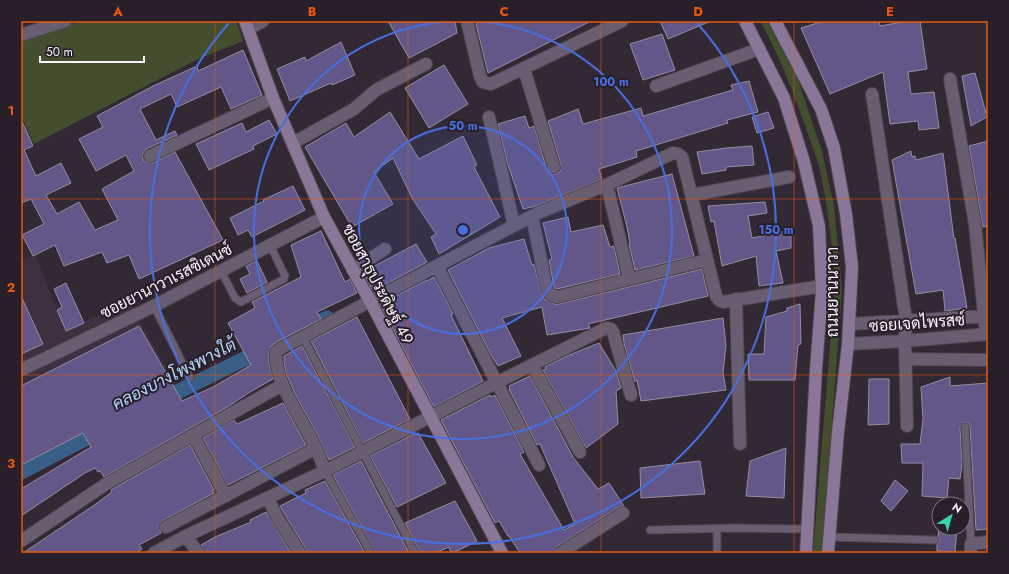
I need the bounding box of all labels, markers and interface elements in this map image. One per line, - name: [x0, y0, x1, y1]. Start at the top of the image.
- text: A: [112, 2, 123, 21]
- text: B: [308, 2, 317, 21]
- text: C: [499, 2, 509, 21]
- text: D: [693, 2, 703, 21]
- text: E: [886, 2, 894, 21]
- scale bar: [40, 38, 144, 64]
- text: 50 m: [46, 43, 73, 61]
- text: 100 m: [593, 73, 629, 91]
- text: 1: [8, 101, 14, 120]
- text: 50 m: [448, 117, 478, 135]
- street label: ซอยสาธุประดิษฐ์ 49: [337, 219, 420, 348]
- text: 150 m: [758, 221, 794, 239]
- centre of rings: [456, 223, 470, 237]
- street label: ซอยยานาวาเรสซิเดนซ์: [95, 237, 236, 324]
- street label: ถนนยานนาวา: [821, 247, 844, 337]
- text: 2: [7, 278, 15, 297]
- street label: ซอยเจดไพรสซ์: [868, 307, 966, 338]
- water label: คลองบางโพงพางใต้: [108, 331, 243, 416]
- text: 3: [7, 454, 15, 473]
- north arrow: [931, 496, 971, 536]
- text: N: [949, 499, 965, 517]

